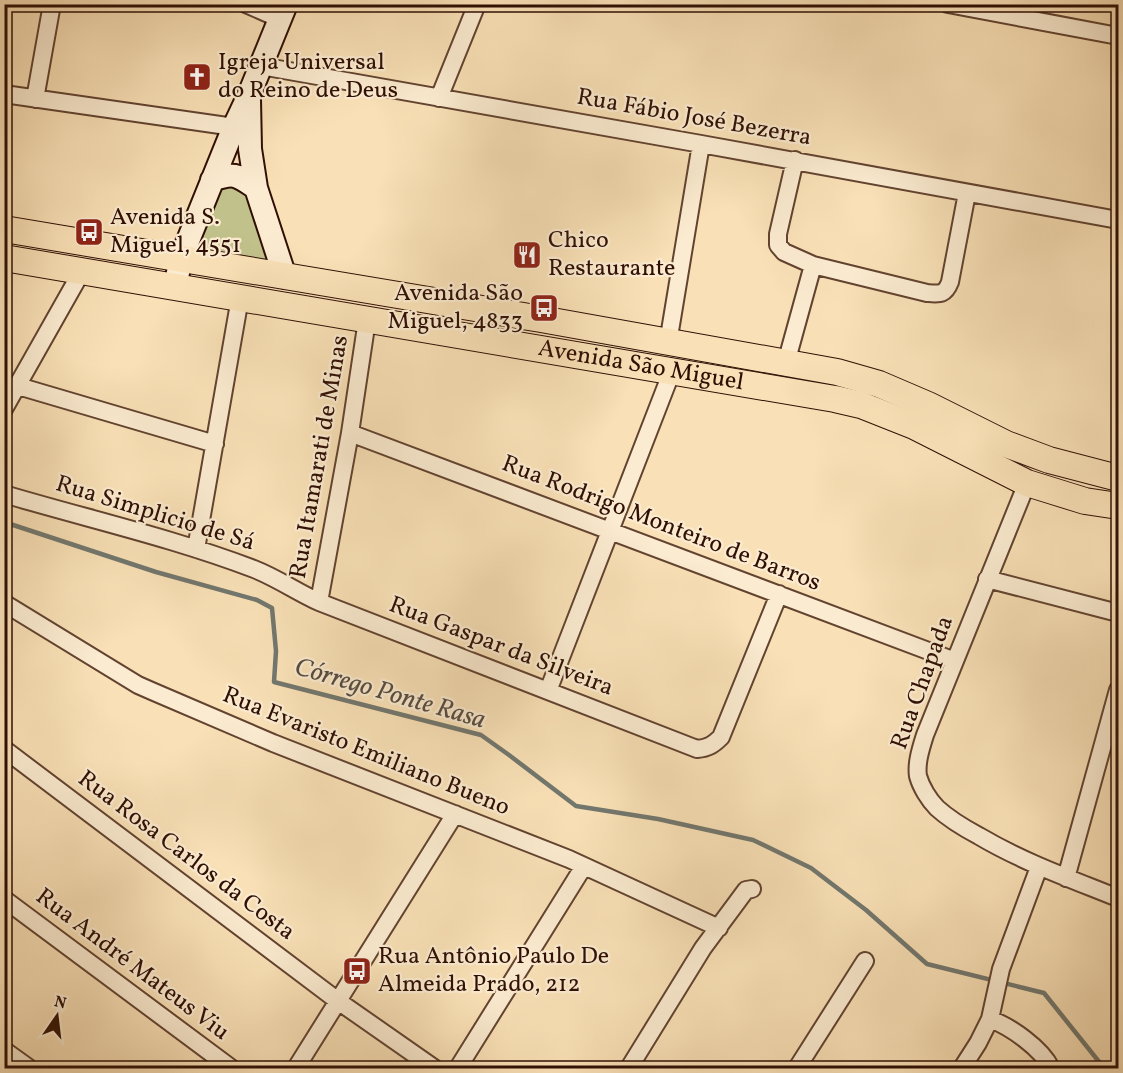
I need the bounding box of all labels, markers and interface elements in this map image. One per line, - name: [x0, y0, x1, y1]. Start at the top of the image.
- place label: Igreja Universal do Reino de Deus: [218, 46, 398, 108]
- church icon: Igreja Universal do Reino de Deus: [181, 61, 213, 93]
- street label: Rua Fábio José Bezerra: [574, 81, 814, 155]
- place label: Avenida S. Miguel, 4551: [110, 201, 241, 263]
- bus stop icon: Avenida S. Miguel, 4551: [73, 216, 105, 248]
- place label: Chico Restaurante: [548, 224, 675, 286]
- restaurant icon: Chico Restaurante: [511, 239, 543, 271]
- place label: Avenida São Miguel, 4833: [388, 277, 523, 339]
- bus stop icon: Avenida São Miguel, 4833: [528, 292, 560, 324]
- street label: Avenida São Miguel: [536, 332, 746, 400]
- street label: Rua Itamarati de Minas: [282, 333, 358, 581]
- street label: Rua Rodrigo Monteiro de Barros: [497, 447, 825, 601]
- street label: Rua Simplicio de Sá: [51, 468, 259, 560]
- street label: Rua Gaspar da Silveira: [384, 588, 618, 706]
- street label: Rua Chapada: [883, 611, 963, 755]
- water label: Córrego Ponte Rasa: [290, 650, 490, 738]
- street label: Rua Evaristo Emiliano Bueno: [217, 679, 515, 825]
- street label: Rua Rosa Carlos da Costa: [70, 763, 302, 949]
- street label: Rua André Mateus Viu: [28, 881, 236, 1049]
- place label: Rua Antônio Paulo De Almeida Prado, 212: [378, 940, 609, 1002]
- bus stop icon: Rua Antônio Paulo De Almeida Prado, 212: [341, 955, 373, 987]
- north arrow: [27, 986, 87, 1046]
- text: N: [52, 991, 69, 1016]

